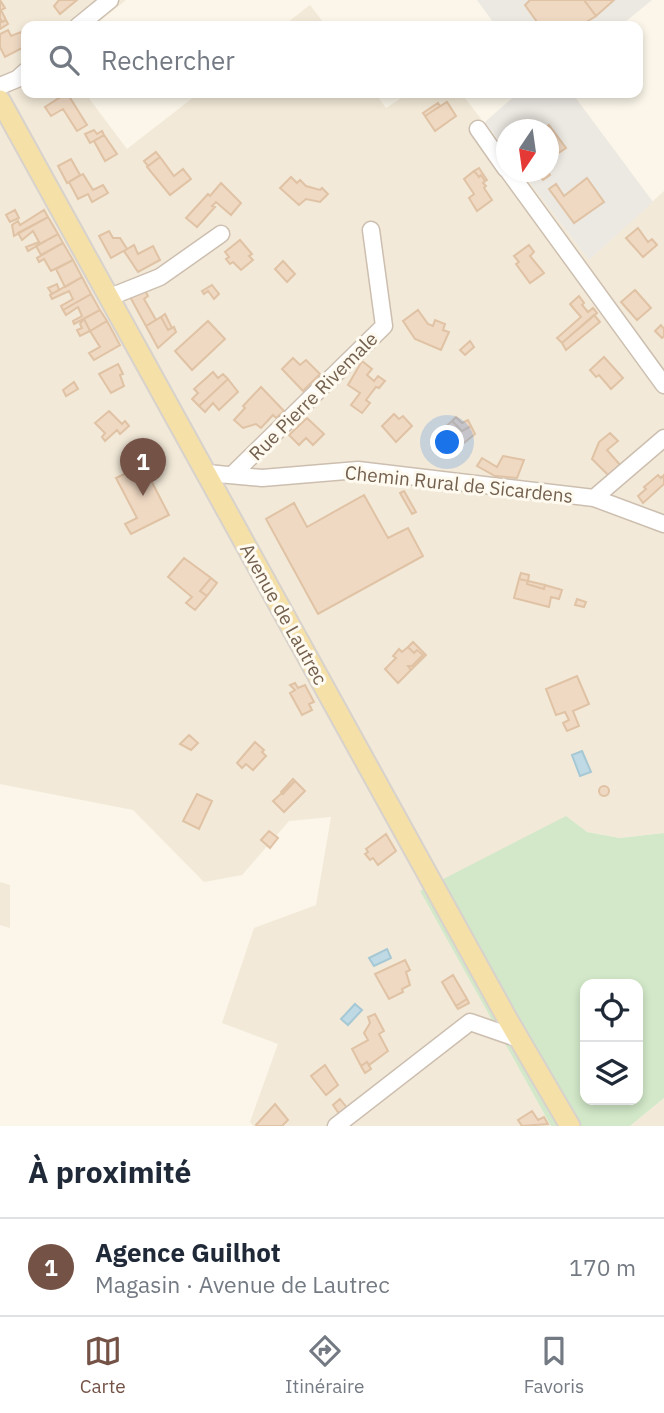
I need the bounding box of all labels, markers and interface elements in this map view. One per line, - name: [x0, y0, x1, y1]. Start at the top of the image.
- search box: [21, 21, 643, 98]
- icon: search: [45, 41, 83, 79]
- text: Rechercher: [101, 43, 235, 77]
- north arrow: [496, 119, 559, 182]
- street label: Rue Pierre Rivemale: [244, 327, 382, 465]
- your location: [430, 425, 464, 459]
- pin: 1: [120, 438, 166, 496]
- street label: Chemin Rural de Sicardens: [344, 460, 574, 508]
- street label: Avenue de Lautrec: [235, 539, 333, 689]
- map controls: [580, 979, 643, 1105]
- button: locate: [580, 979, 643, 1042]
- button: layers: [580, 1042, 643, 1105]
- text: À proximité: [28, 1152, 191, 1191]
- text: Agence Guilhot: [95, 1235, 281, 1269]
- text: 1: [44, 1252, 58, 1282]
- text: 170 m: [569, 1252, 636, 1282]
- text: Magasin · Avenue de Lautrec: [95, 1269, 390, 1299]
- tab: Carte: [80, 1332, 126, 1398]
- tab: Itinéraire: [285, 1332, 364, 1398]
- tab: Favoris: [524, 1332, 584, 1398]

